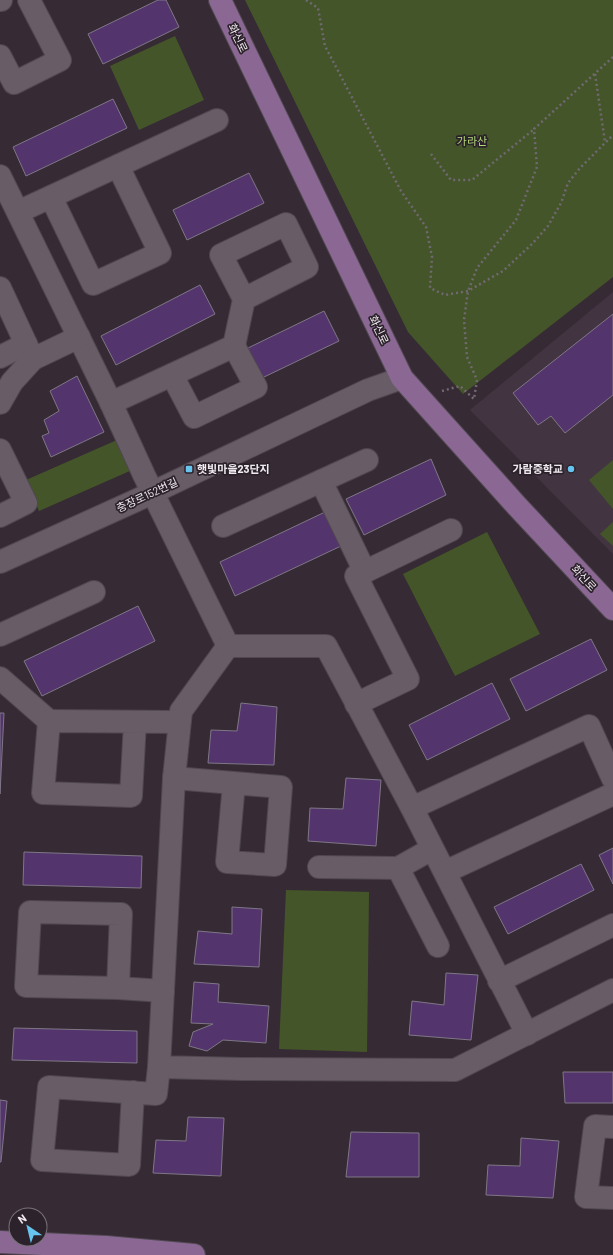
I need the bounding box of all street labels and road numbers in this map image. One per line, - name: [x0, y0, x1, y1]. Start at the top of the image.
- street label: 화신로: [226, 21, 251, 54]
- street label: 화신로: [367, 313, 392, 346]
- street label: 충장로152번길: [114, 475, 179, 514]
- street label: 화신로: [569, 562, 599, 593]

